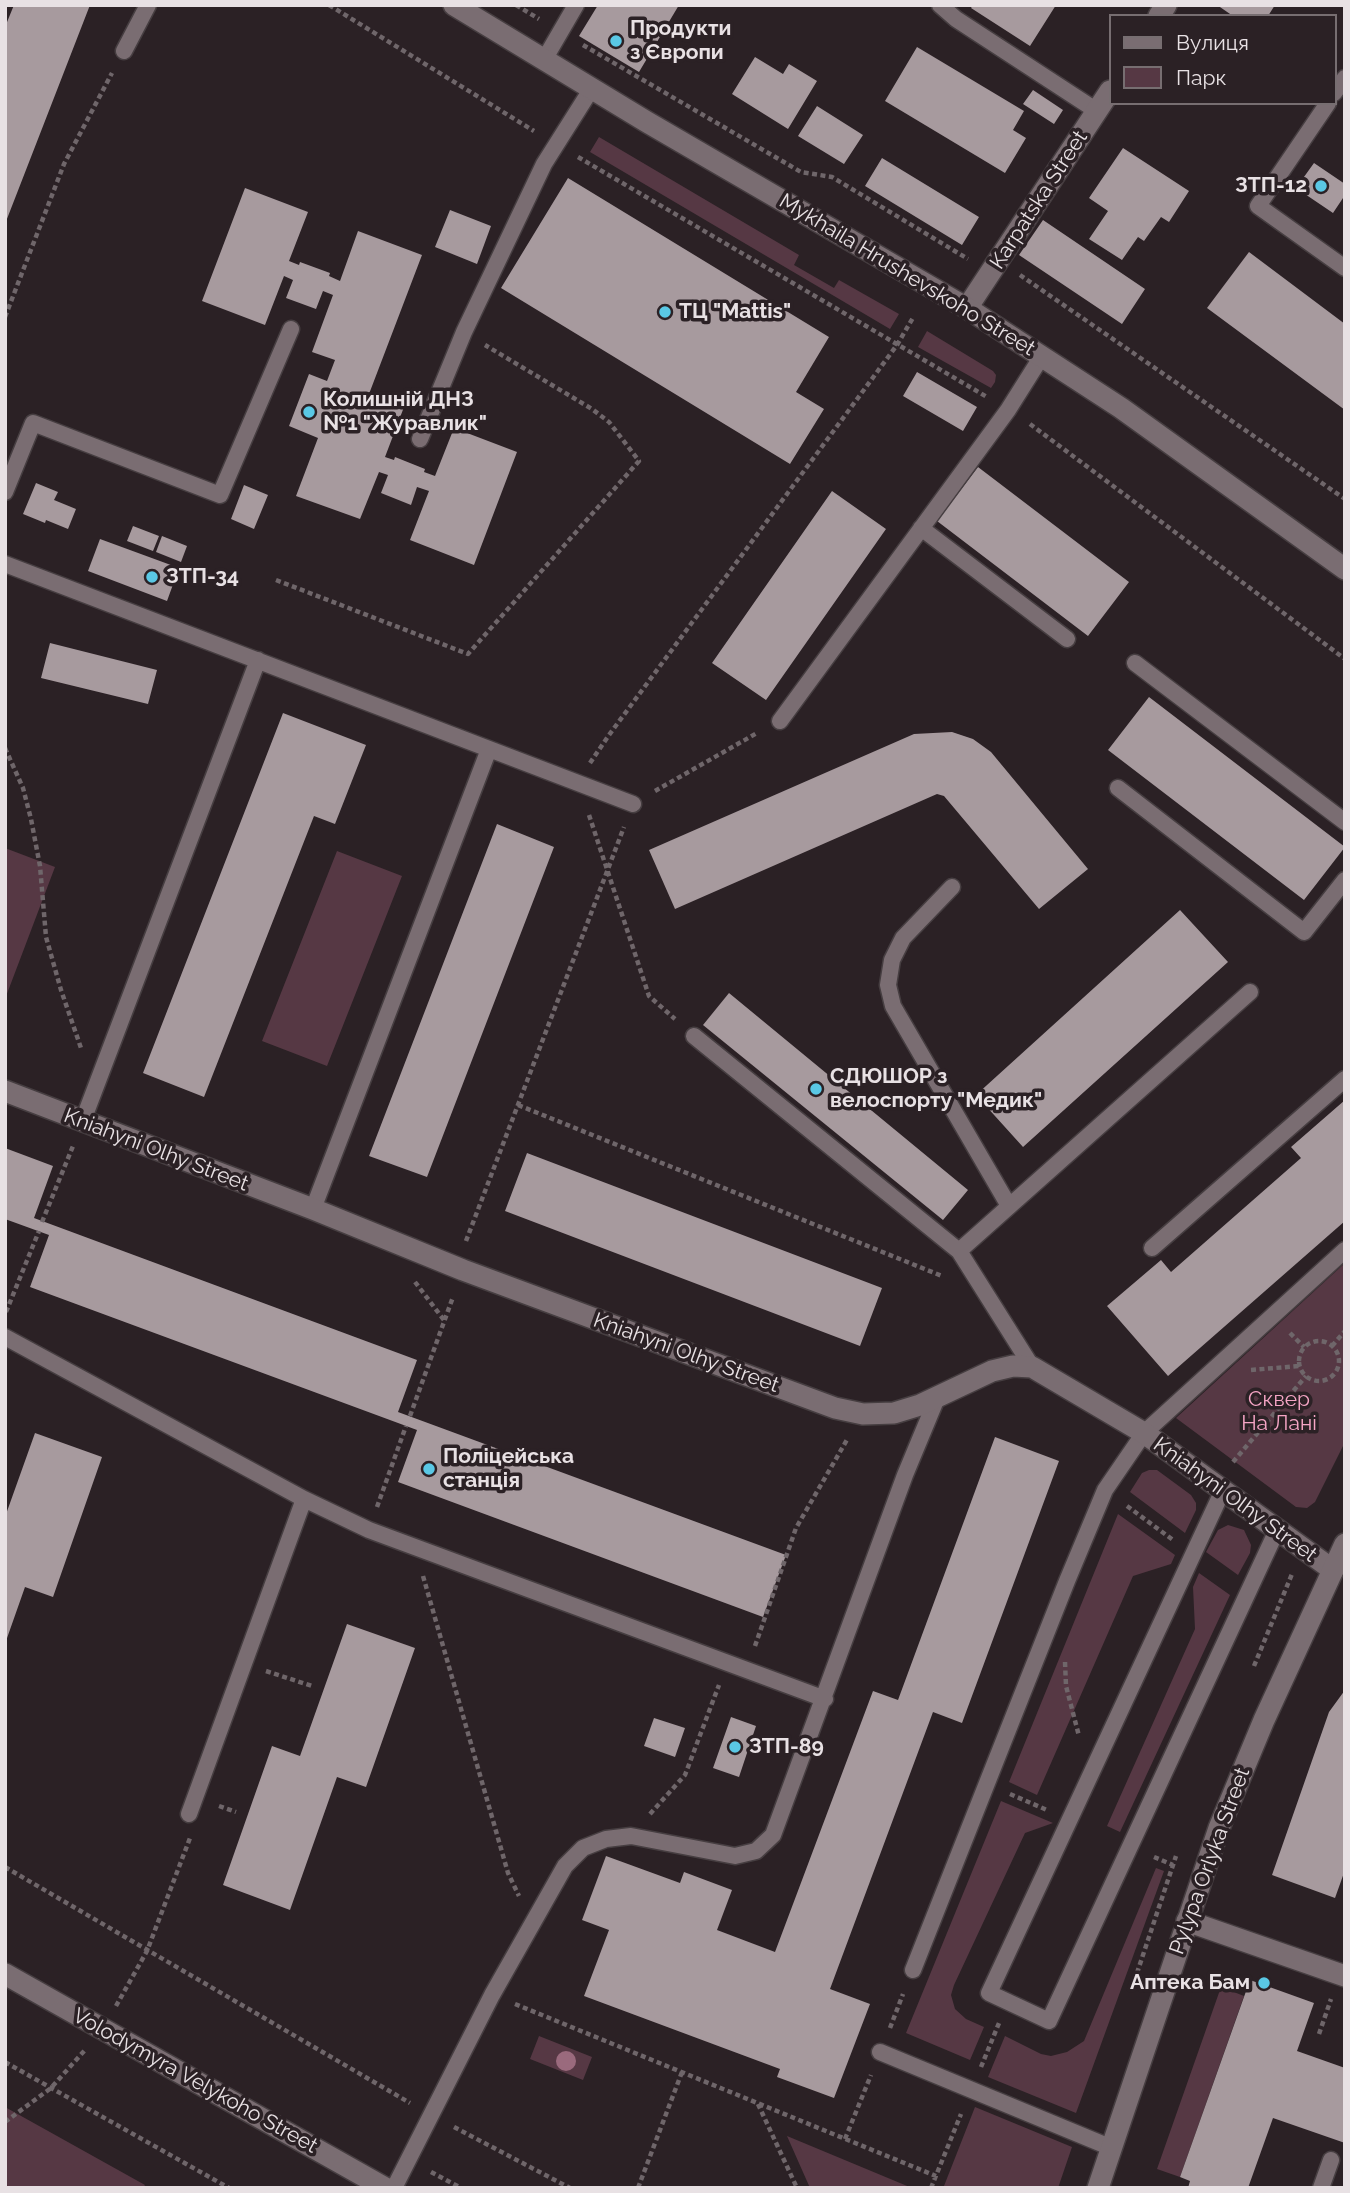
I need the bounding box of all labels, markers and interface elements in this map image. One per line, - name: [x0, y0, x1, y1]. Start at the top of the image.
- legend: [1108, 14, 1336, 105]
- place label: Продукти з Європи: [630, 16, 731, 66]
- text: Вулиця: [1176, 30, 1249, 55]
- marker: Продукти з Європи: [608, 33, 624, 49]
- text: Парк: [1176, 65, 1226, 90]
- street label: Karpatska Street: [985, 126, 1093, 274]
- place label: ЗТП-12: [1235, 173, 1307, 199]
- marker: ЗТП-12: [1313, 178, 1329, 194]
- street label: Mykhaila Hrushevskoho Street: [775, 189, 1039, 361]
- place label: ТЦ "Mattis": [679, 299, 791, 325]
- marker: ТЦ "Mattis": [657, 304, 673, 320]
- place label: Колишній ДНЗ №1 "Журавлик": [323, 387, 487, 437]
- marker: Колишній ДНЗ №1 "Журавлик": [301, 404, 317, 420]
- place label: ЗТП-34: [166, 564, 239, 590]
- marker: ЗТП-34: [144, 569, 160, 585]
- place label: СДЮШОР з велоспорту "Медик": [830, 1064, 1042, 1114]
- marker: СДЮШОР з велоспорту "Медик": [808, 1081, 824, 1097]
- street label: Kniahyni Olhy Street: [60, 1103, 252, 1197]
- street label: Kniahyni Olhy Street: [590, 1308, 782, 1398]
- park label: Сквер На Лані: [1241, 1387, 1317, 1437]
- street label: Kniahyni Olhy Street: [1148, 1432, 1322, 1568]
- place label: Поліцейська станція: [443, 1444, 574, 1494]
- marker: Поліцейська станція: [421, 1461, 437, 1477]
- place label: ЗТП-89: [749, 1734, 824, 1760]
- marker: ЗТП-89: [727, 1739, 743, 1755]
- street label: Pylypa Orlyka Street: [1164, 1764, 1256, 1958]
- place label: Аптека Бам: [1130, 1970, 1250, 1996]
- marker: Аптека Бам: [1256, 1975, 1272, 1991]
- street label: Volodymyra Velykoho Street: [68, 2003, 322, 2159]

